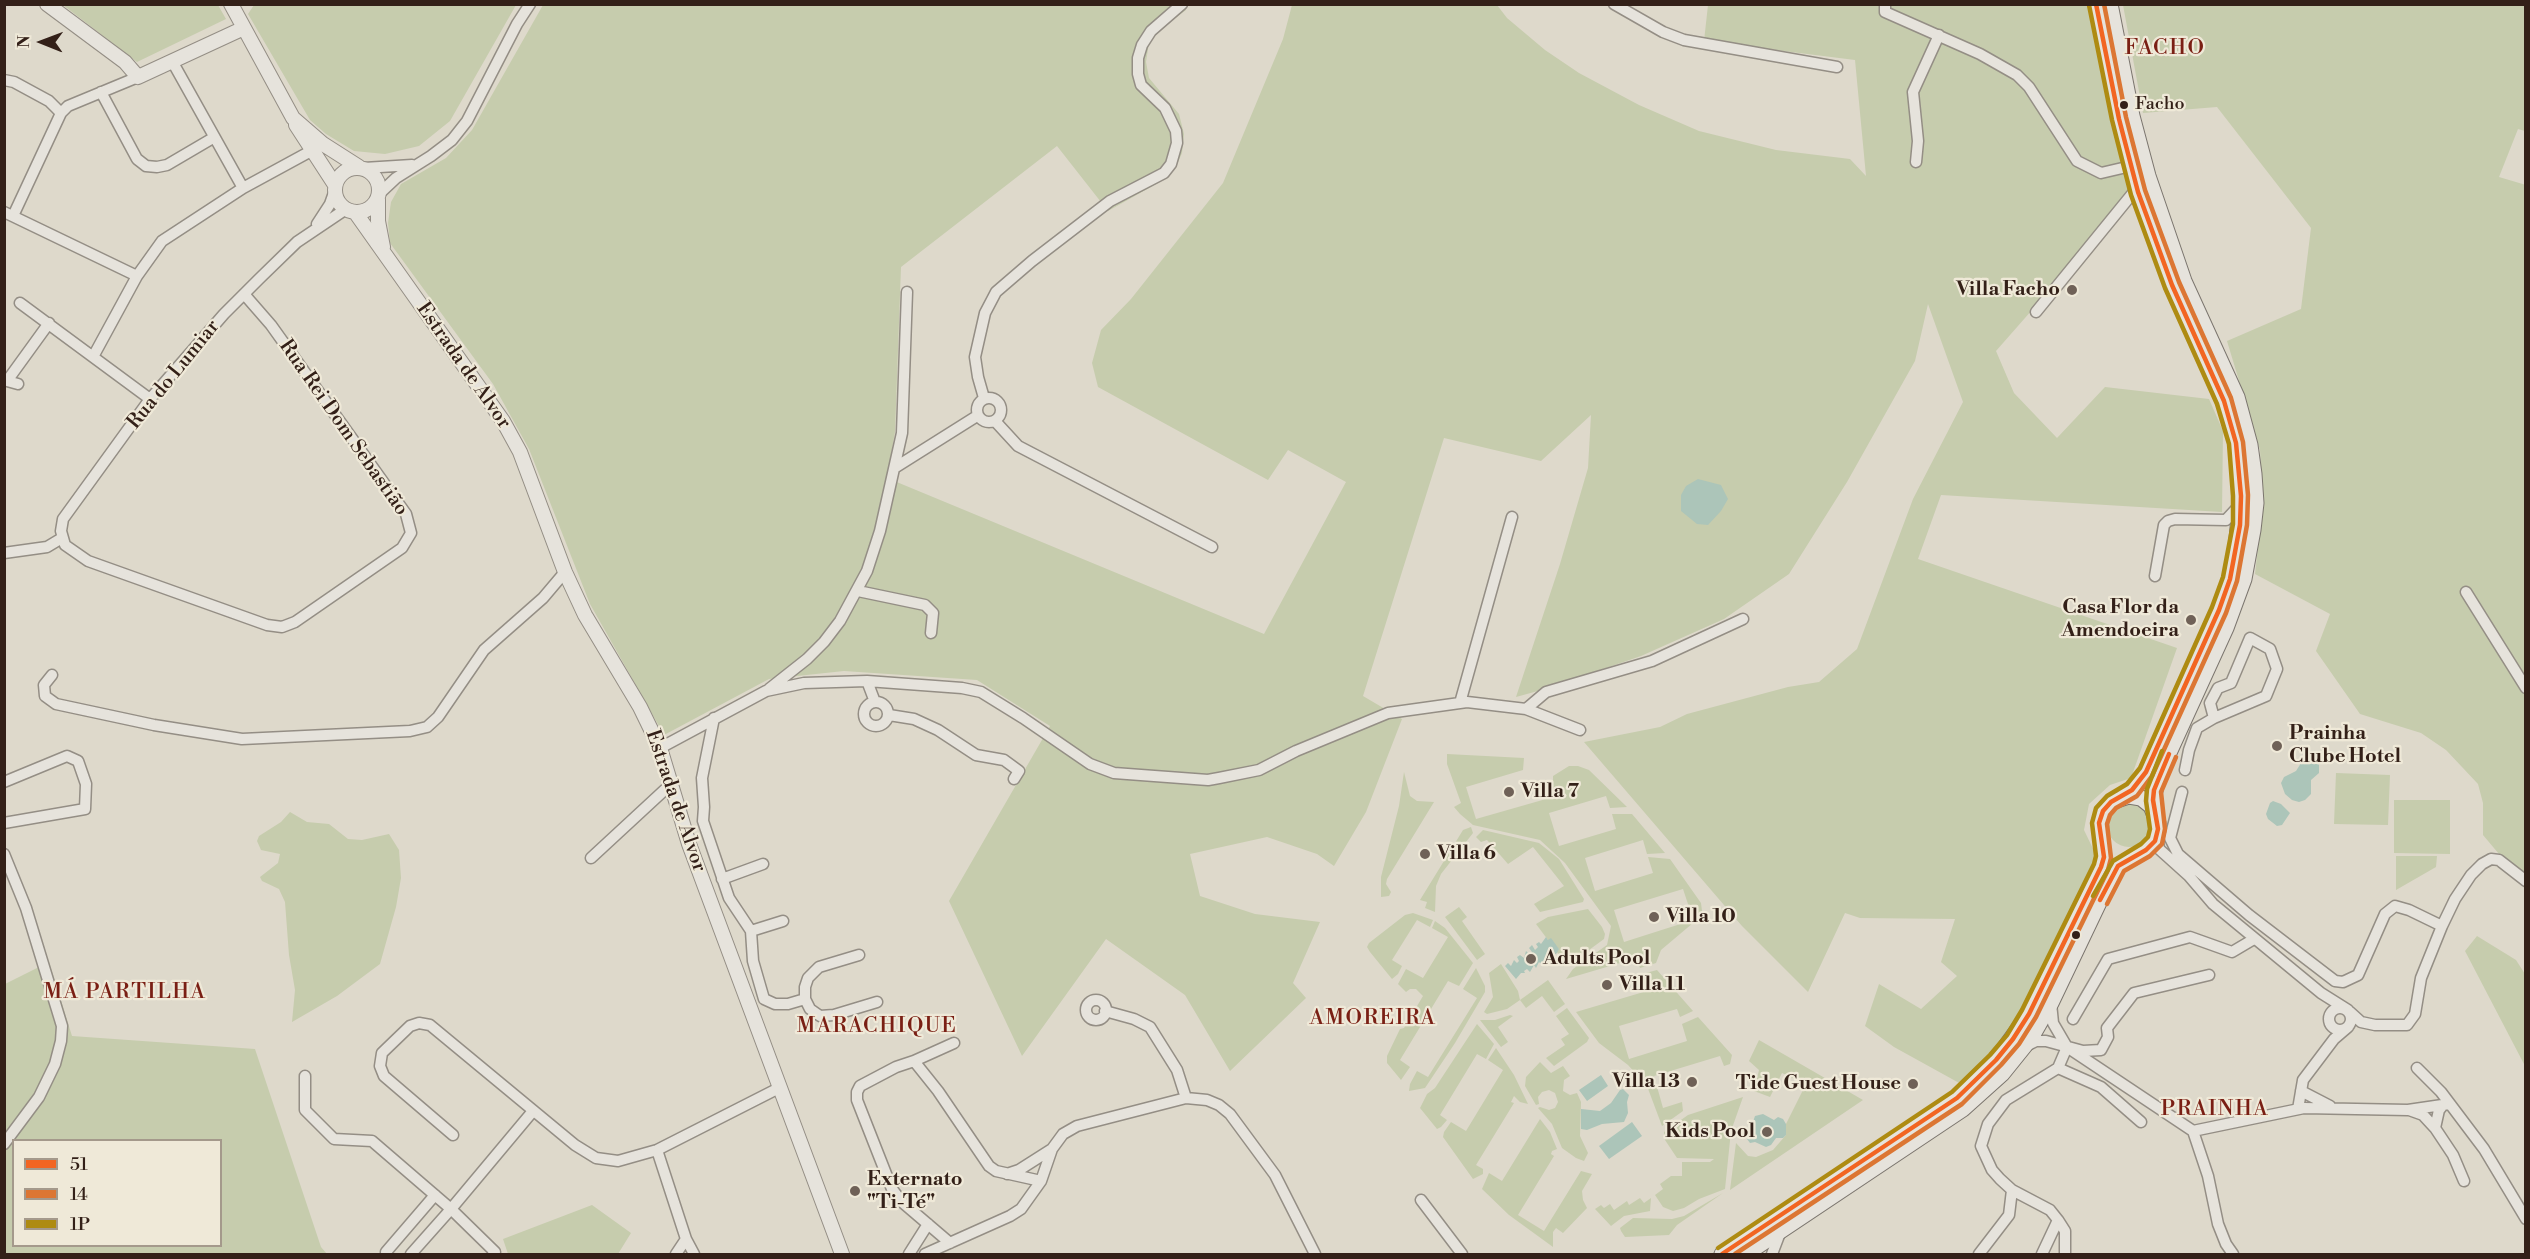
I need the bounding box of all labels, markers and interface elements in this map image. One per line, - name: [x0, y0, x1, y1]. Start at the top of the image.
- north arrow: [12, 12, 72, 72]
- text: N: [14, 35, 34, 48]
- district label: FACHO: [2125, 36, 2205, 62]
- place label: Facho: [2135, 94, 2185, 116]
- marker: Facho: [2118, 99, 2130, 111]
- place label: Villa Facho: [1956, 278, 2060, 302]
- marker: Villa Facho: [2065, 283, 2079, 297]
- street label: Estrada de Alvor: [410, 298, 516, 434]
- street label: Rua do Lumiar: [123, 315, 225, 435]
- street label: Rua Rei Dom Sebastião: [273, 335, 413, 521]
- place label: Casa Flor da Amendoeira: [2061, 596, 2179, 643]
- marker: Casa Flor da Amendoeira: [2184, 613, 2198, 627]
- place label: Prainha Clube Hotel: [2289, 722, 2401, 769]
- street label: Estrada de Alvor: [639, 727, 711, 875]
- marker: Prainha Clube Hotel: [2270, 739, 2284, 753]
- place label: Villa 7: [1521, 780, 1579, 804]
- marker: Villa 7: [1502, 785, 1516, 799]
- place label: Villa 6: [1437, 842, 1496, 866]
- marker: Villa 6: [1418, 847, 1432, 861]
- place label: Villa 10: [1666, 905, 1736, 929]
- marker: Villa 10: [1647, 910, 1661, 924]
- unlabelled marker: [2070, 929, 2082, 941]
- place label: Adults Pool: [1543, 947, 1650, 971]
- marker: Adults Pool: [1524, 952, 1538, 966]
- place label: Villa 11: [1619, 973, 1685, 997]
- marker: Villa 11: [1600, 978, 1614, 992]
- district label: MÁ PARTILHA: [43, 980, 207, 1006]
- district label: AMOREIRA: [1310, 1006, 1436, 1032]
- district label: MARACHIQUE: [797, 1014, 957, 1040]
- place label: Villa 13: [1612, 1070, 1680, 1094]
- place label: Tide Guest House: [1736, 1072, 1901, 1096]
- marker: Villa 13: [1685, 1075, 1699, 1089]
- marker: Tide Guest House: [1906, 1077, 1920, 1091]
- district label: PRAINHA: [2161, 1097, 2269, 1123]
- place label: Kids Pool: [1665, 1120, 1755, 1144]
- marker: Kids Pool: [1760, 1125, 1774, 1139]
- legend: [12, 1139, 222, 1247]
- text: 51: [70, 1153, 88, 1176]
- place label: Externato "Ti-Té": [867, 1168, 963, 1215]
- text: 14: [70, 1183, 88, 1206]
- marker: Externato "Ti-Té": [848, 1184, 862, 1198]
- text: 1P: [70, 1213, 90, 1236]

